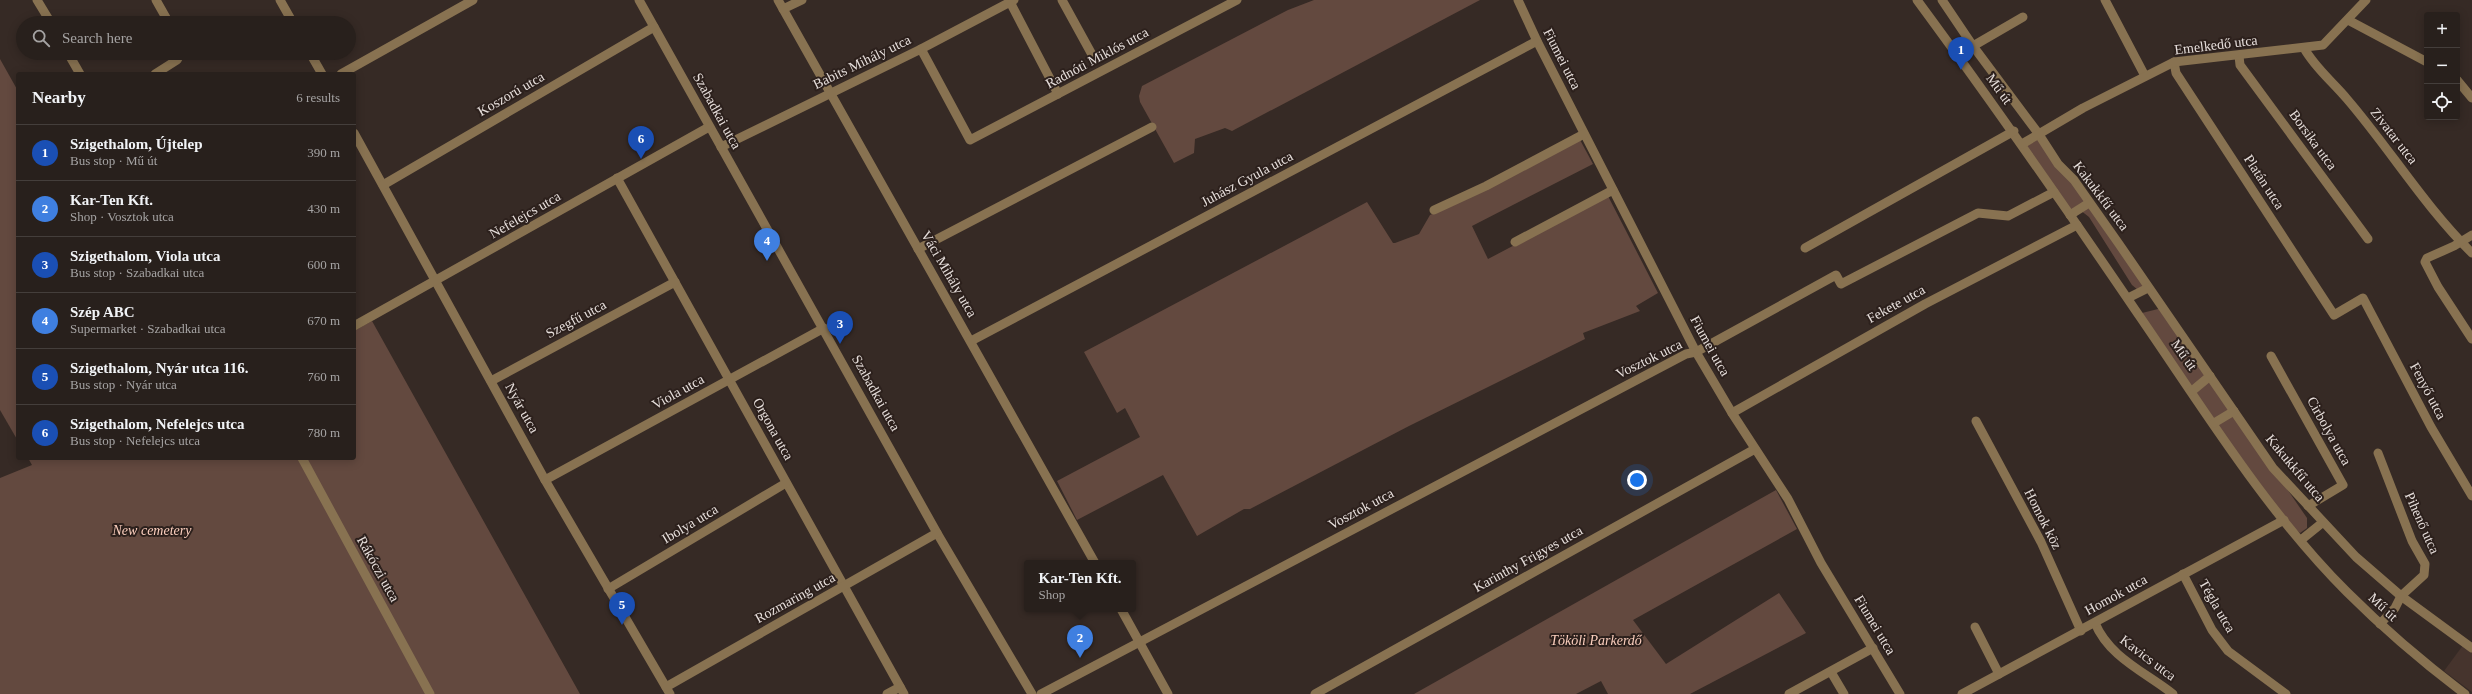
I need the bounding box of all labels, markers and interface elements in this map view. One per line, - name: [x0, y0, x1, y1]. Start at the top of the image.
- map controls: [2424, 12, 2460, 120]
- button: +: [2424, 12, 2460, 48]
- search box: [16, 16, 356, 60]
- street label: Radnóti Miklós utca: [1043, 24, 1152, 91]
- street label: Fiumei utca: [1540, 26, 1584, 93]
- icon: search: [30, 27, 52, 49]
- text: Search here: [62, 30, 132, 46]
- street label: Babits Mihály utca: [811, 32, 914, 92]
- street label: Emelkedő utca: [2174, 32, 2259, 58]
- pin: 1: [1948, 37, 1974, 70]
- button: −: [2424, 48, 2460, 84]
- street label: Koszorú utca: [475, 69, 548, 119]
- street label: Szabadkai utca: [690, 70, 744, 152]
- street label: Mű út: [1983, 71, 2015, 107]
- button: locate: [2424, 84, 2460, 120]
- text: Nearby: [32, 88, 86, 107]
- text: 6 results: [296, 90, 340, 105]
- street label: Zivatar utca: [2367, 105, 2421, 168]
- street label: Borsika utca: [2286, 107, 2340, 174]
- pin: 6: [628, 126, 654, 159]
- text: Szigethalom, Újtelep: [70, 136, 202, 152]
- text: 1: [42, 145, 48, 160]
- text: 390 m: [307, 145, 340, 160]
- street label: Juhász Gyula utca: [1199, 148, 1296, 210]
- street label: Platán utca: [2241, 152, 2288, 213]
- text: Bus stop · Mű út: [70, 153, 157, 168]
- street label: Kakukkfű utca: [2070, 158, 2132, 234]
- street label: Nefelejcs utca: [487, 188, 564, 241]
- text: Kar-Ten Kft.: [70, 192, 153, 208]
- text: 2: [42, 201, 48, 216]
- text: 430 m: [307, 201, 340, 216]
- text: Shop · Vosztok utca: [70, 209, 174, 224]
- pin: 4: [754, 228, 780, 261]
- street label: Váci Mihály utca: [918, 228, 980, 321]
- text: Szigethalom, Viola utca: [70, 248, 220, 264]
- text: 3: [42, 257, 48, 272]
- text: 600 m: [307, 257, 340, 272]
- text: Bus stop · Szabadkai utca: [70, 265, 204, 280]
- street label: Fekete utca: [1864, 282, 1928, 326]
- street label: Szegfű utca: [543, 297, 609, 341]
- text: Szép ABC: [70, 304, 135, 320]
- pin: 3: [827, 311, 853, 344]
- text: 4: [42, 313, 48, 328]
- text: 670 m: [307, 313, 340, 328]
- street label: Fiumei utca: [1687, 313, 1733, 379]
- text: Supermarket · Szabadkai utca: [70, 321, 226, 336]
- street label: Vosztok utca: [1613, 336, 1685, 381]
- street label: Mű út: [2168, 337, 2200, 373]
- street label: Szabadkai utca: [849, 352, 903, 434]
- text: Szigethalom, Nyár utca 116.: [70, 360, 248, 376]
- street label: Fenyő utca: [2407, 360, 2449, 423]
- text: 5: [42, 369, 48, 384]
- text: 760 m: [307, 369, 340, 384]
- street label: Viola utca: [649, 371, 707, 412]
- text: Bus stop · Nyár utca: [70, 377, 177, 392]
- street label: Nyár utca: [502, 380, 542, 436]
- street label: Cirbolya utca: [2304, 394, 2354, 468]
- street label: Orgona utca: [750, 395, 797, 463]
- text: Szigethalom, Nefelejcs utca: [70, 416, 245, 432]
- text: 6: [42, 425, 48, 440]
- text: 780 m: [307, 425, 340, 440]
- street label: Kakukkfű utca: [2263, 431, 2328, 505]
- text: Bus stop · Nefelejcs utca: [70, 433, 200, 448]
- your location: [1627, 470, 1647, 490]
- street label: Vosztok utca: [1326, 485, 1397, 532]
- street label: Homok köz: [2021, 486, 2065, 552]
- street label: Pihenő utca: [2402, 490, 2443, 557]
- street label: Ibolya utca: [659, 501, 721, 547]
- street label: Karinthy Frigyes utca: [1471, 522, 1586, 595]
- park label: New cemetery: [112, 523, 192, 538]
- street label: Rákóczi utca: [354, 534, 403, 605]
- popup: [1024, 560, 1136, 612]
- street label: Rozmaring utca: [752, 569, 838, 626]
- text: Kar-Ten Kft.: [1038, 570, 1122, 586]
- street label: Homok utca: [2082, 571, 2150, 618]
- street label: Tégla utca: [2196, 577, 2239, 636]
- text: Shop: [1038, 587, 1065, 602]
- street label: Mű út: [2366, 590, 2401, 624]
- pin: 5: [609, 592, 635, 625]
- street label: Fiumei utca: [1851, 593, 1899, 658]
- pin: 2: [1067, 625, 1093, 658]
- street label: Kavics utca: [2117, 632, 2179, 684]
- park label: Tököli Parkerdő: [1550, 633, 1643, 648]

